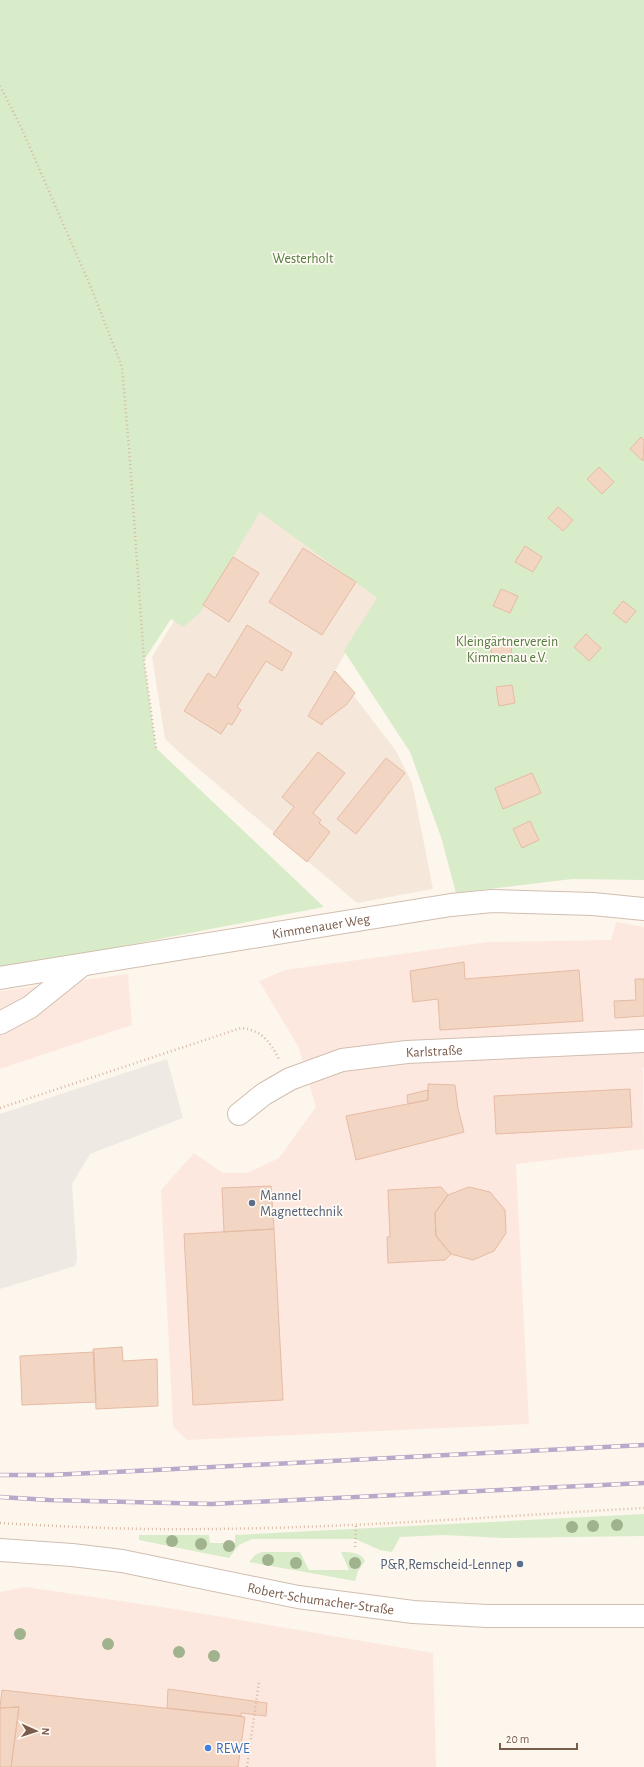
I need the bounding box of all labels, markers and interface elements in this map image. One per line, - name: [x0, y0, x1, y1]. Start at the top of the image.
- park label: Westerholt: [273, 252, 334, 266]
- park label: Kleingärtnerverein Kimmenau e.V.: [456, 635, 558, 665]
- street label: Kimmenauer Weg: [271, 912, 371, 942]
- street label: Karlstraße: [406, 1043, 463, 1060]
- place label: Mannel Magnettechnik: [260, 1189, 343, 1219]
- marker: Mannel Magnettechnik: [247, 1198, 257, 1208]
- place label: P&R,Remscheid-Lennep: [380, 1558, 512, 1572]
- marker: P&R,Remscheid-Lennep: [515, 1559, 525, 1569]
- street label: Robert-Schumacher-Straße: [246, 1581, 395, 1617]
- north arrow: [16, 1711, 56, 1751]
- scale bar: [500, 1725, 577, 1751]
- text: N: [40, 1727, 51, 1736]
- text: 20 m: [506, 1733, 529, 1745]
- place label: REWE: [216, 1742, 250, 1756]
- marker: REWE: [203, 1743, 213, 1753]

